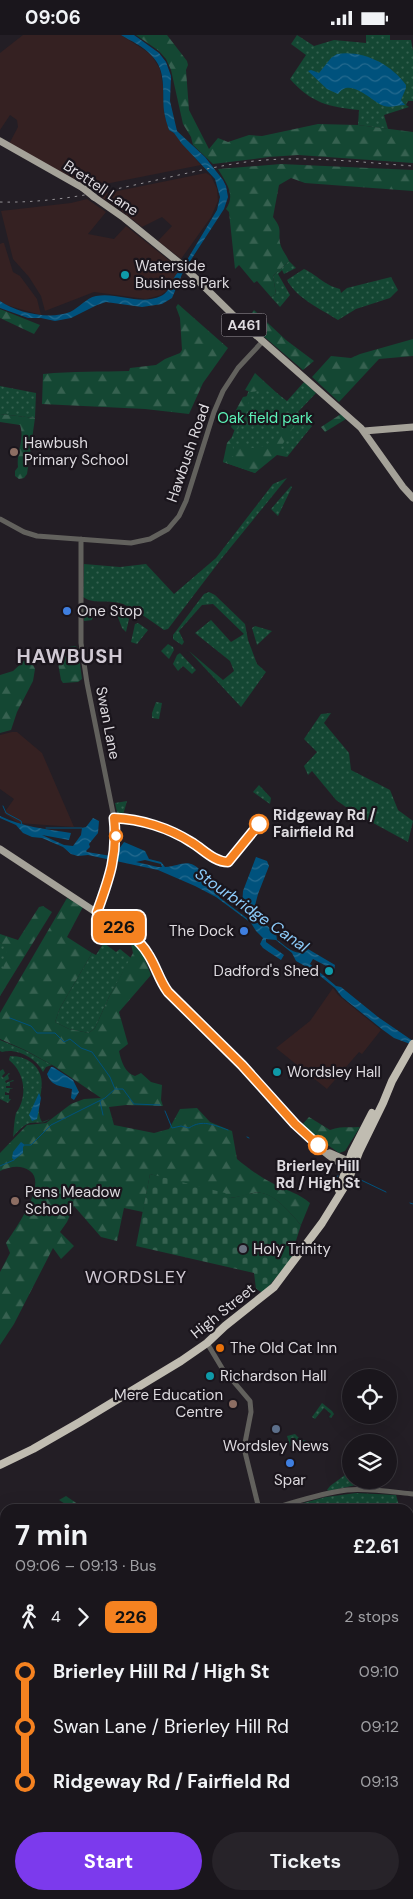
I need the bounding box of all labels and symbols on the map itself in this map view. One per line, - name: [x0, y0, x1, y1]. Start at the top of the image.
- street label: Brettell Lane: [60, 156, 142, 220]
- place label: Waterside Business Park: [135, 256, 230, 293]
- marker: Waterside Business Park: [119, 269, 131, 281]
- road number: A461: [222, 313, 266, 337]
- street label: Hawbush Road: [162, 401, 214, 505]
- park label: Oak field park: [217, 408, 313, 428]
- place label: Hawbush Primary School: [24, 433, 128, 470]
- marker: Hawbush Primary School: [8, 446, 20, 458]
- place label: One Stop: [77, 601, 142, 621]
- marker: One Stop: [61, 605, 73, 617]
- district label: HAWBUSH: [16, 643, 124, 669]
- street label: Swan Lane: [91, 685, 125, 761]
- place label: Ridgeway Rd / Fairfield Rd: [273, 805, 376, 842]
- marker: Ridgeway Rd / Fairfield Rd: [249, 814, 269, 834]
- unlabelled marker: [109, 829, 123, 843]
- water label: Stourbridge Canal: [191, 863, 313, 957]
- line badge: 226: [90, 911, 148, 943]
- place label: The Dock: [169, 921, 234, 941]
- marker: The Dock: [238, 925, 250, 937]
- place label: Dadford's Shed: [214, 961, 319, 981]
- marker: Dadford's Shed: [323, 965, 335, 977]
- place label: Wordsley Hall: [287, 1062, 381, 1082]
- marker: Wordsley Hall: [271, 1066, 283, 1078]
- marker: Brierley Hill Rd / High St: [308, 1135, 328, 1155]
- place label: Brierley Hill Rd / High St: [276, 1156, 360, 1193]
- place label: Pens Meadow School: [25, 1182, 121, 1219]
- marker: Pens Meadow School: [9, 1195, 21, 1207]
- place label: Holy Trinity: [253, 1239, 332, 1259]
- marker: Holy Trinity: [237, 1243, 249, 1255]
- district label: WORDSLEY: [85, 1265, 187, 1289]
- street label: High Street: [187, 1279, 259, 1343]
- place label: The Old Cat Inn: [230, 1338, 337, 1358]
- marker: The Old Cat Inn: [214, 1342, 226, 1354]
- place label: Richardson Hall: [220, 1366, 327, 1386]
- marker: Richardson Hall: [204, 1370, 216, 1382]
- place label: Mere Education Centre: [114, 1385, 223, 1422]
- marker: Mere Education Centre: [227, 1398, 239, 1410]
- marker: Wordsley News: [270, 1423, 282, 1435]
- place label: Wordsley News: [223, 1436, 329, 1456]
- marker: Spar: [284, 1457, 296, 1469]
- place label: Spar: [274, 1470, 306, 1490]

